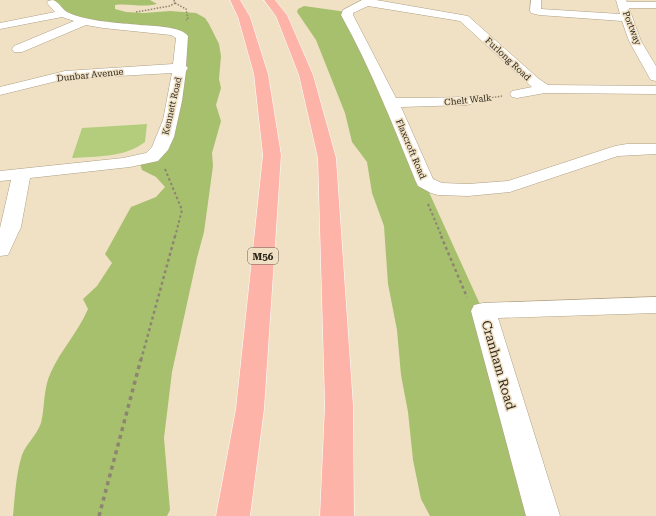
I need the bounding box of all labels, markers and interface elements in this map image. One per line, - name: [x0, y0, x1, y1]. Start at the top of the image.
- street label: Portway: [621, 10, 643, 47]
- street label: Furlong Road: [483, 35, 533, 83]
- street label: Dunbar Avenue: [56, 67, 124, 83]
- street label: Kennett Road: [160, 76, 184, 136]
- street label: Chelt Walk: [444, 93, 493, 107]
- street label: Flaxcroft Road: [394, 118, 428, 181]
- road number: M56: [248, 248, 278, 264]
- street label: Cranham Road: [479, 319, 519, 412]

